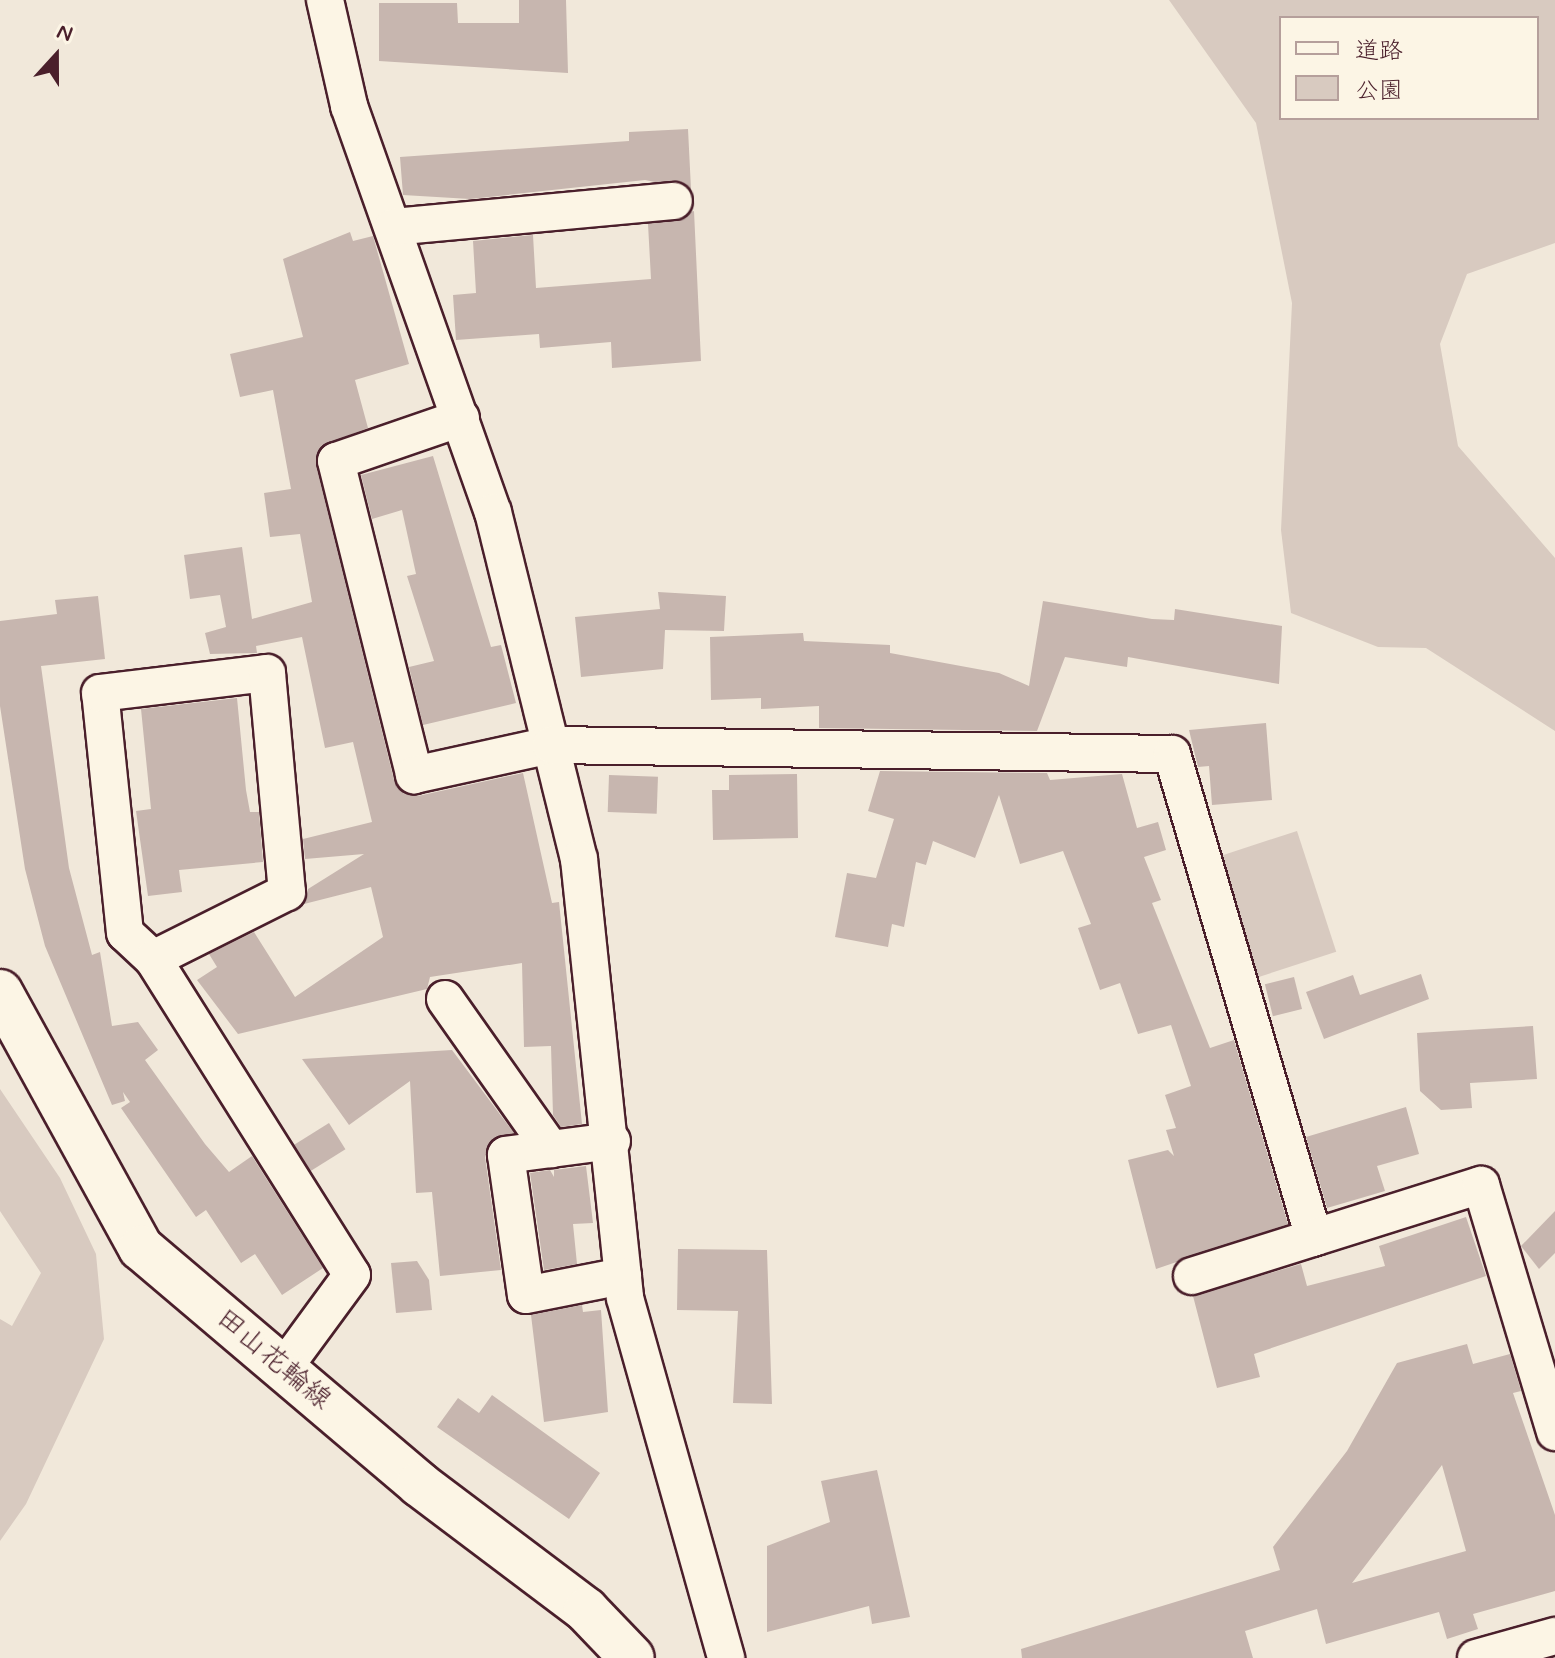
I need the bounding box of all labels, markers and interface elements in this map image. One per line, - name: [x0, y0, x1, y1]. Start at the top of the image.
- north arrow: [16, 16, 96, 96]
- legend: [1279, 16, 1539, 120]
- text: N: [53, 18, 76, 49]
- text: 道路: [1355, 36, 1403, 67]
- text: 公園: [1355, 76, 1403, 107]
- street label: 田山花輪線: [209, 1302, 337, 1418]

